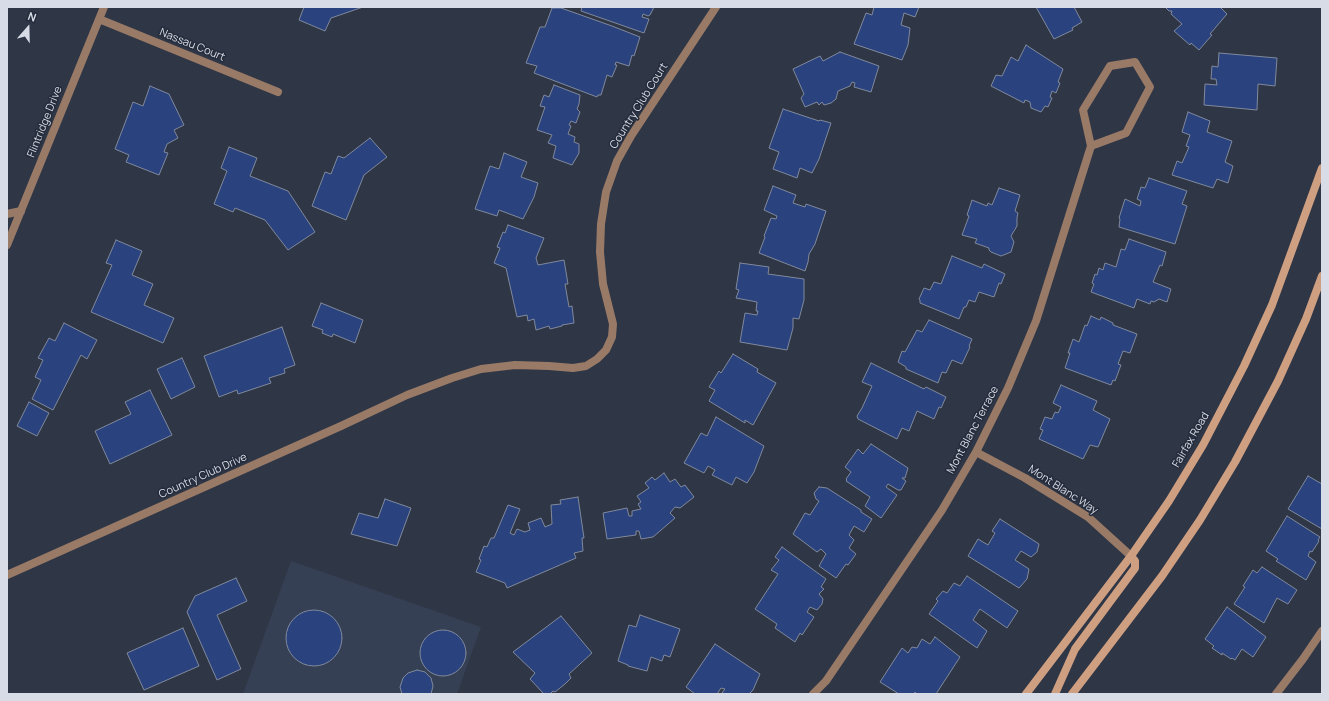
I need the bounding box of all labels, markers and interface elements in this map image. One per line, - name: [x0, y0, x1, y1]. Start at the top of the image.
- north arrow: [8, 8, 48, 48]
- text: N: [26, 8, 39, 25]
- street label: Nassau Court: [157, 26, 227, 64]
- street label: Country Club Court: [607, 61, 671, 151]
- street label: Flintridge Drive: [25, 85, 65, 159]
- street label: Mont Blanc Terrace: [944, 384, 1002, 476]
- street label: Fairfax Road: [1170, 410, 1212, 470]
- street label: Country Club Drive: [157, 451, 249, 501]
- street label: Mont Blanc Way: [1026, 463, 1100, 517]

